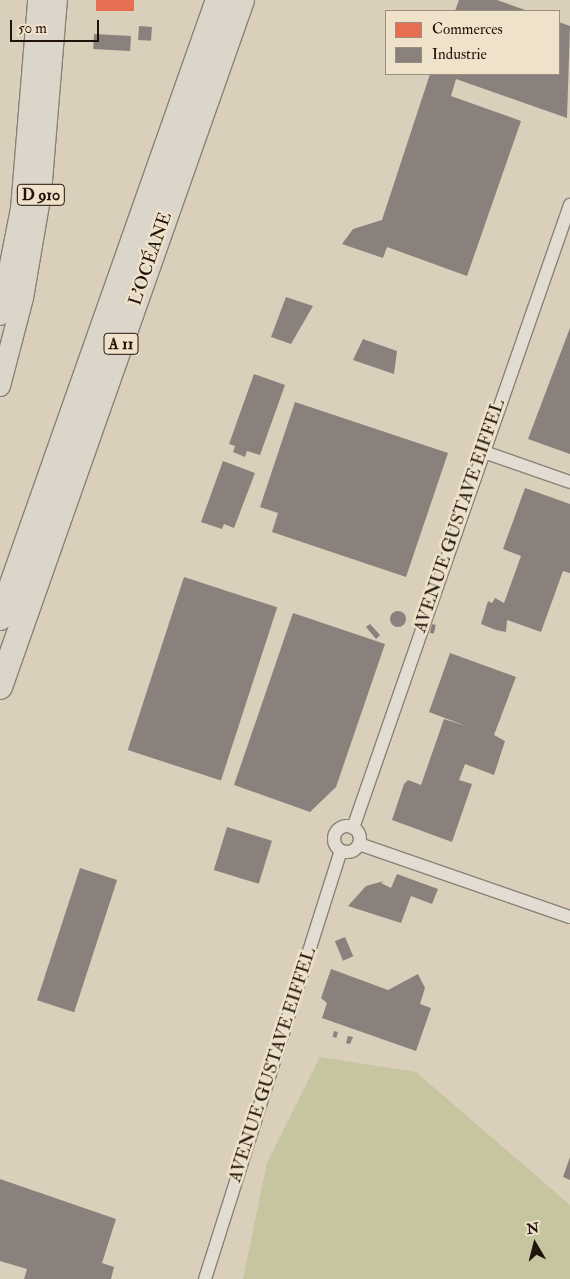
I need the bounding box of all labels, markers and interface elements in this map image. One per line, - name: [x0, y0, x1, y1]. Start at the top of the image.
- scale bar: [12, 10, 101, 42]
- legend: [385, 10, 560, 75]
- text: 50 m: [18, 19, 47, 38]
- text: Commerces: [432, 20, 503, 39]
- text: Industrie: [432, 45, 487, 64]
- road number: D 910: [16, 182, 66, 208]
- street label: L’OCÉANE: [125, 209, 177, 309]
- road number: A 11: [104, 330, 138, 358]
- street label: AVENUE GUSTAVE EIFFEL: [410, 396, 510, 636]
- street label: AVENUE GUSTAVE EIFFEL: [225, 945, 321, 1185]
- north arrow: [510, 1219, 560, 1269]
- text: N: [525, 1219, 540, 1238]

